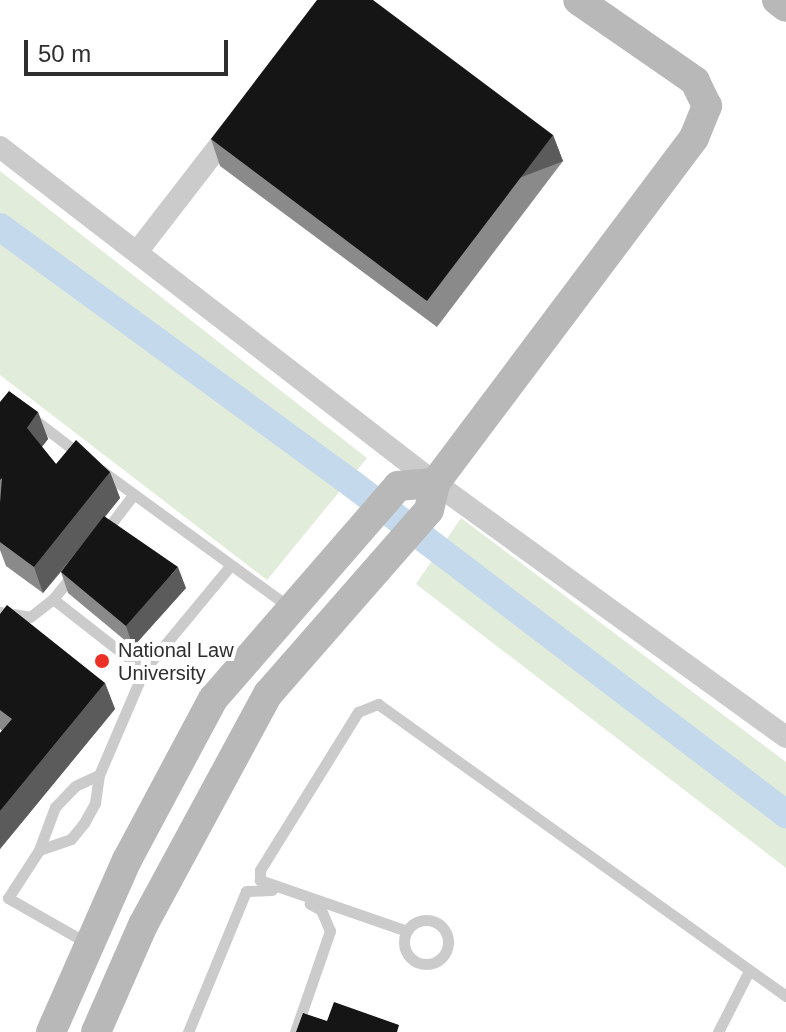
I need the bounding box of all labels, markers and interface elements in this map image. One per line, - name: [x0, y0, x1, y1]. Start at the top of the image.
- scale bar: [28, 24, 232, 74]
- text: 50 m: [38, 40, 91, 67]
- place label: National Law University: [118, 638, 234, 685]
- marker: National Law University: [93, 652, 111, 670]

